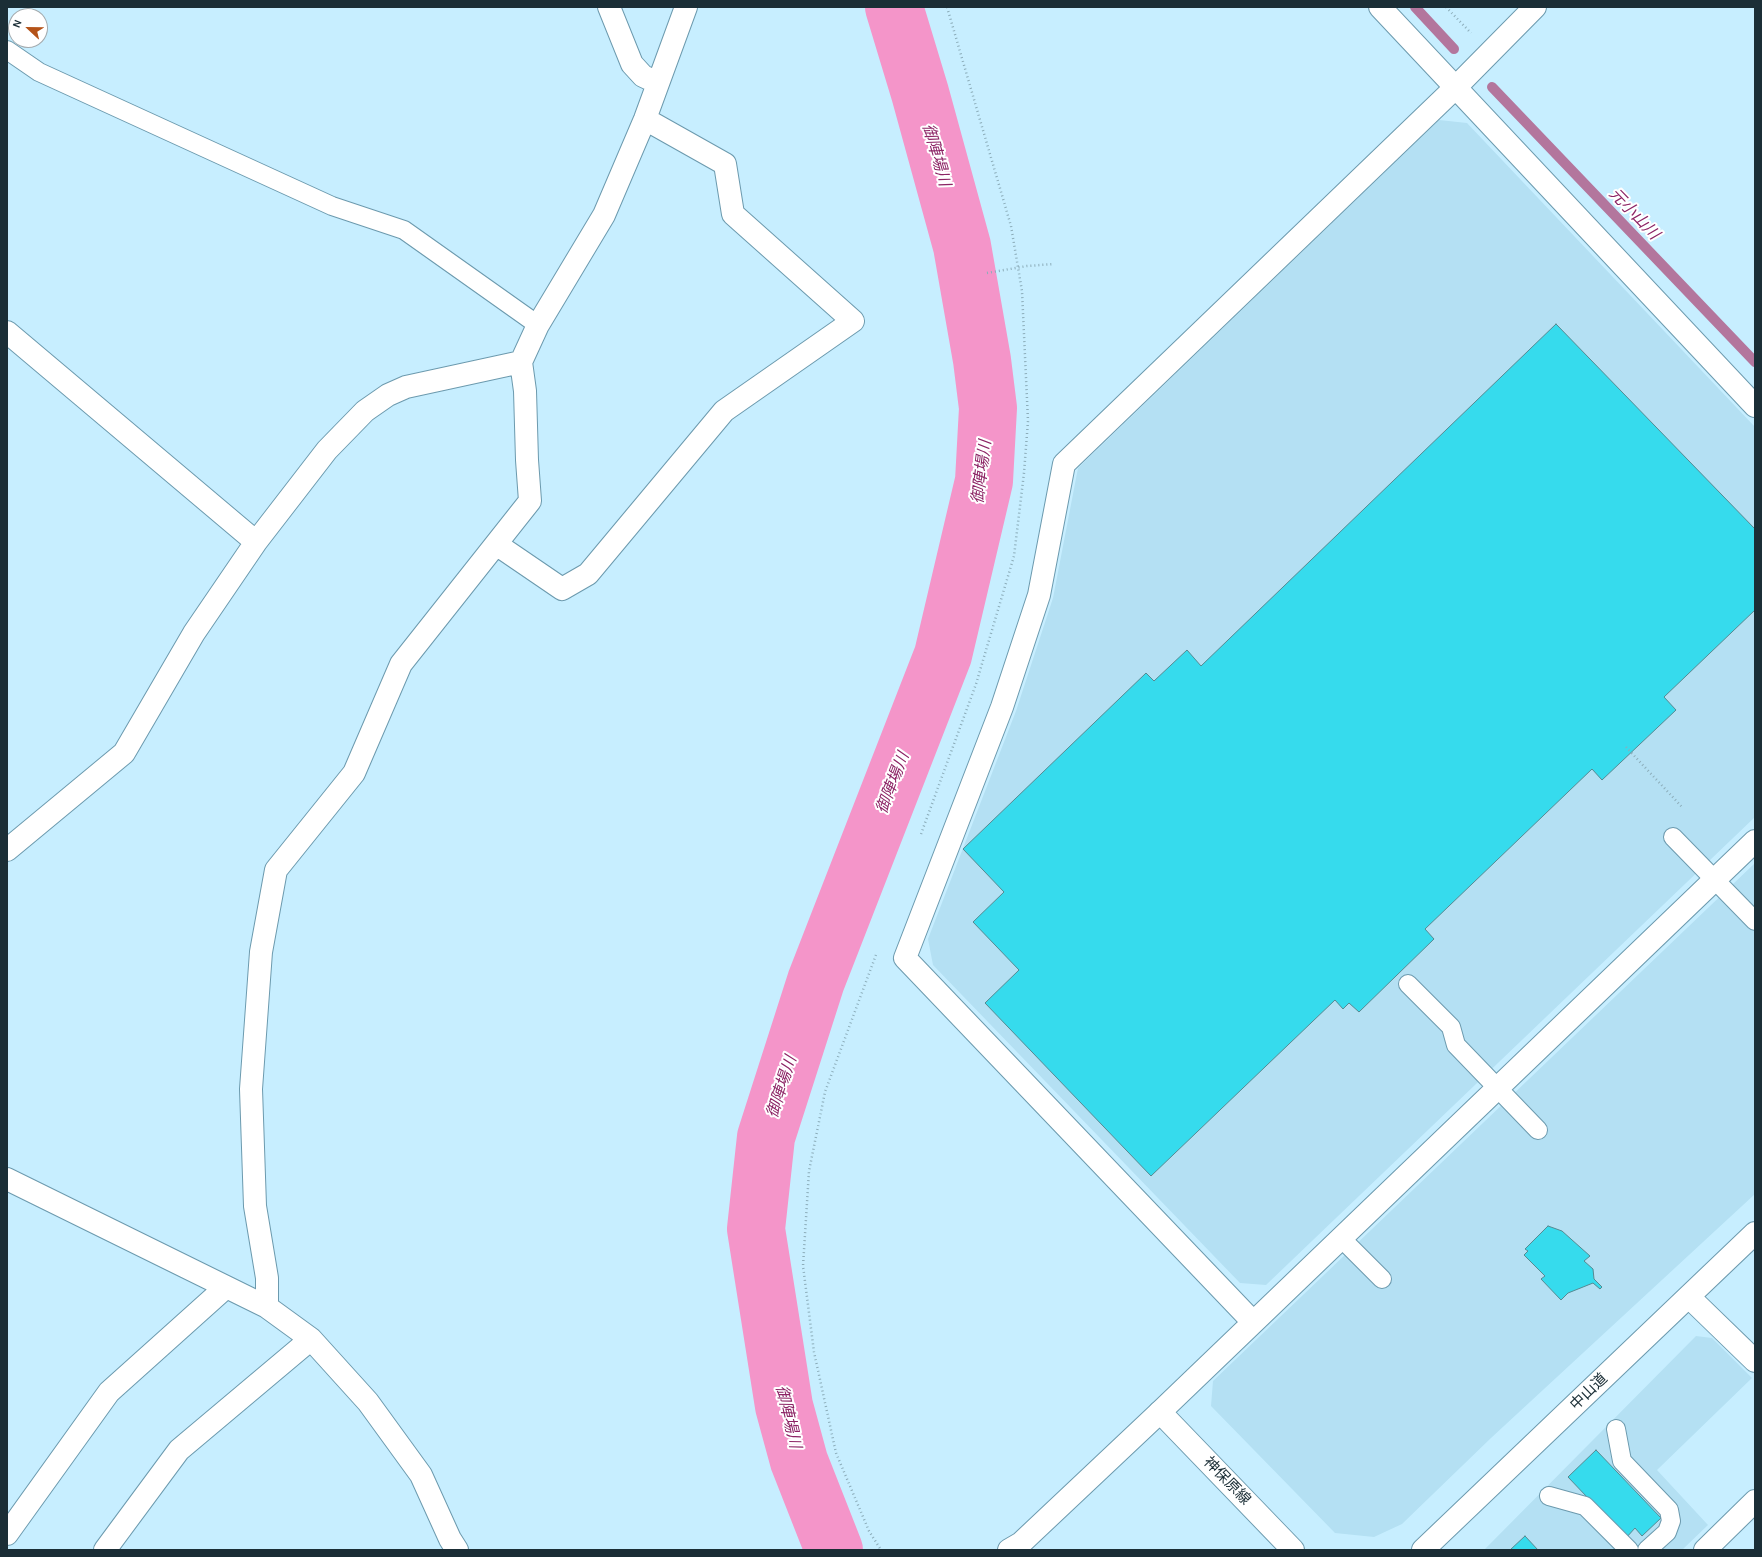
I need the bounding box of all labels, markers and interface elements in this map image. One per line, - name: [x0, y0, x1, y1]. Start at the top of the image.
- north arrow: [8, 8, 48, 48]
- text: N: [10, 18, 25, 30]
- water label: 御陣場川: [918, 122, 954, 188]
- water label: 元小山川: [1605, 184, 1663, 244]
- water label: 御陣場川: [969, 439, 995, 505]
- water label: 御陣場川: [873, 750, 913, 816]
- water label: 御陣場川: [763, 1054, 801, 1120]
- street label: 中山道: [1567, 1370, 1611, 1414]
- water label: 御陣場川: [771, 1384, 805, 1450]
- street label: 神保原線: [1200, 1453, 1254, 1509]

